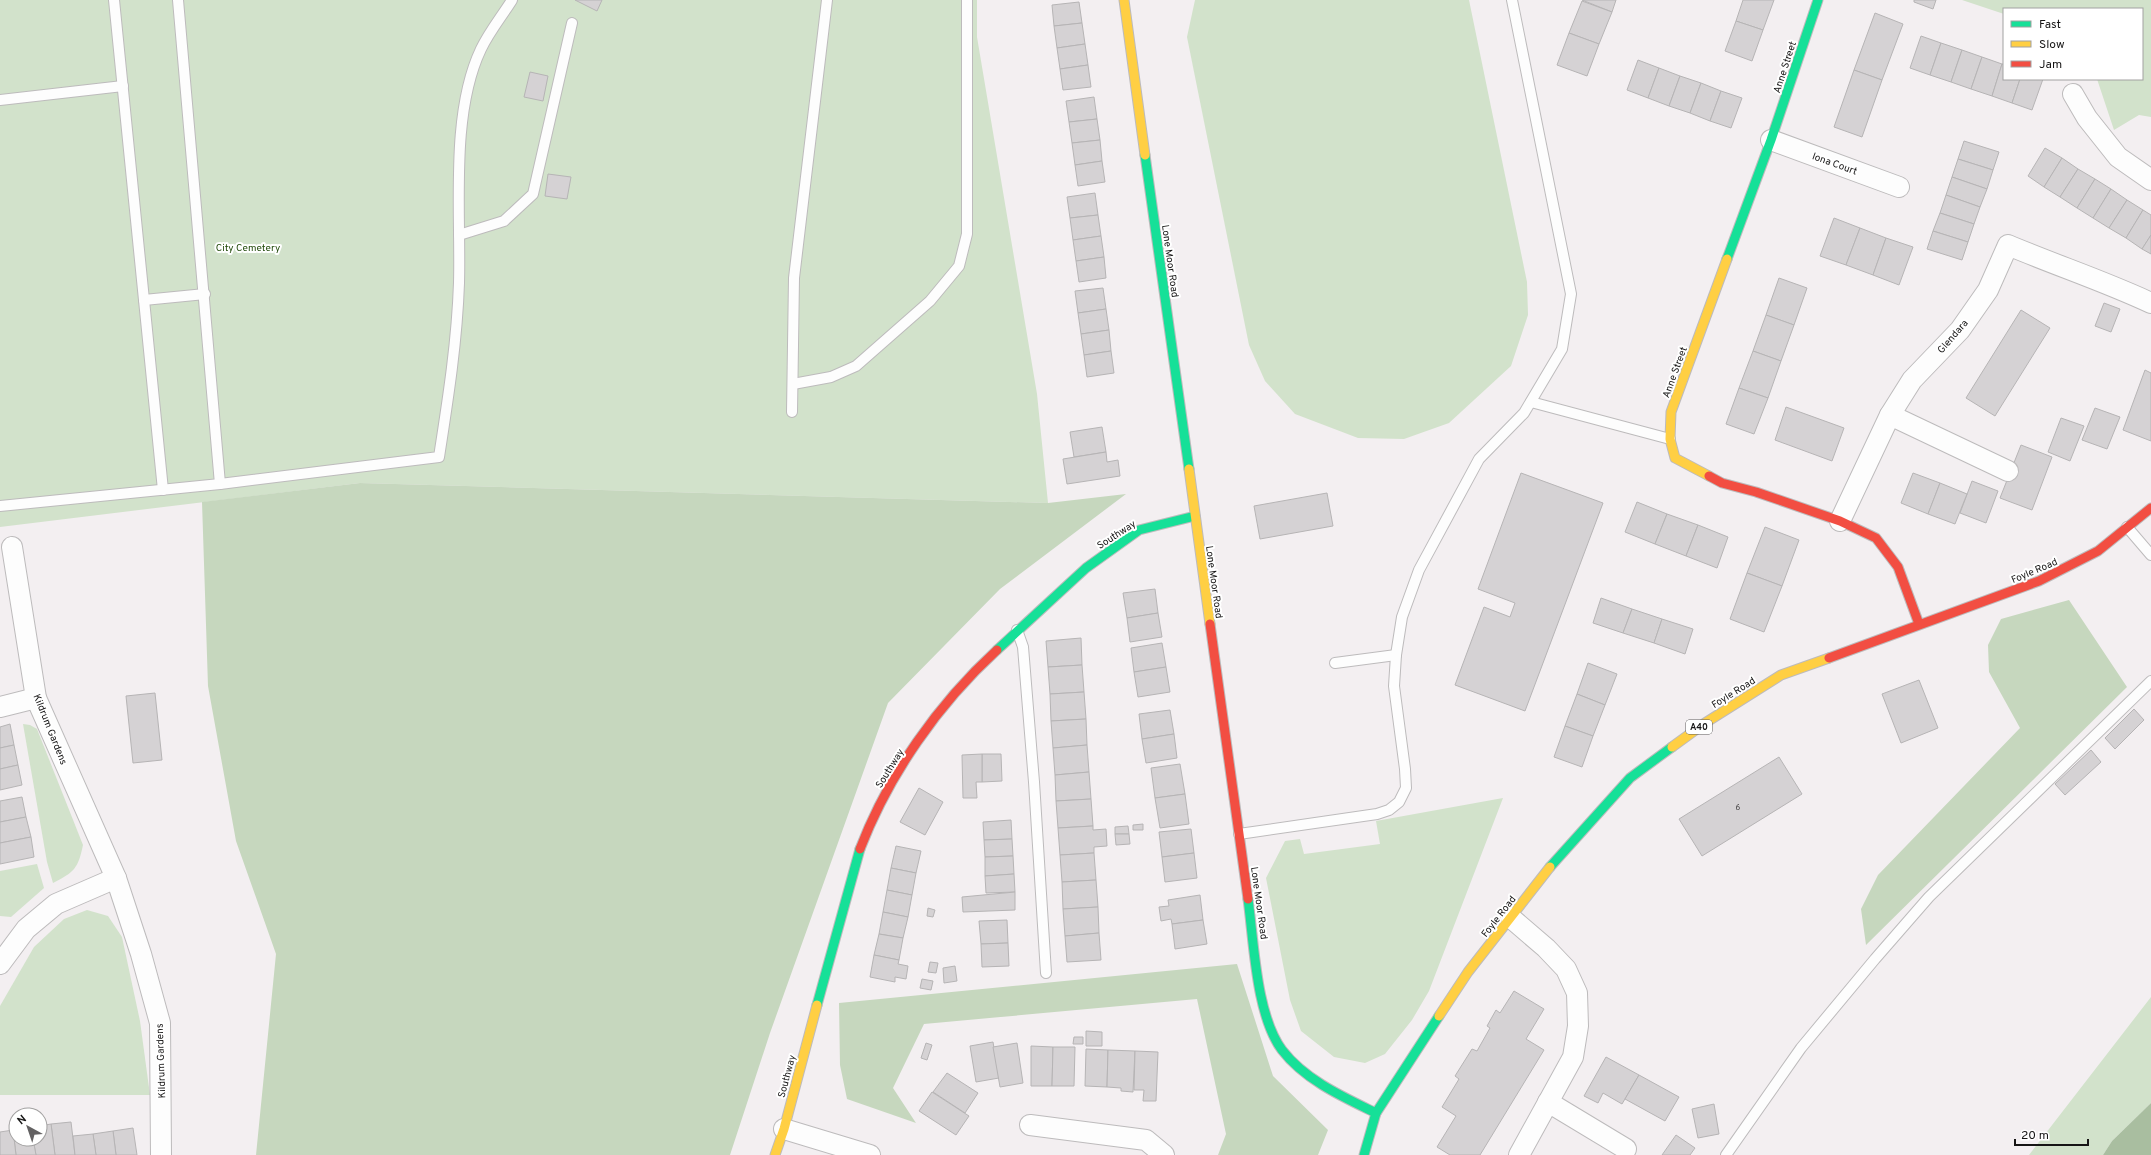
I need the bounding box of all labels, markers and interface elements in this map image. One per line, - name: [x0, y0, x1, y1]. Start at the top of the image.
- legend: [2003, 8, 2143, 80]
- text: Fast: [2039, 17, 2061, 33]
- text: Slow: [2039, 37, 2065, 53]
- street label: Anne Street: [1771, 40, 1800, 95]
- text: Jam: [2039, 57, 2062, 73]
- street label: Iona Court: [1810, 150, 1859, 179]
- street label: Lone Moor Road: [1158, 224, 1181, 298]
- park label: City Cemetery: [216, 242, 280, 255]
- street label: Glendara: [1935, 317, 1971, 357]
- street label: Anne Street: [1660, 345, 1691, 400]
- street label: Southway: [1095, 518, 1139, 553]
- street label: Lone Moor Road: [1202, 545, 1225, 619]
- street label: Foyle Road: [2009, 556, 2060, 587]
- street label: Foyle Road: [1710, 675, 1758, 712]
- street label: Kildrum Gardens: [30, 692, 70, 767]
- road number: A40: [1686, 720, 1712, 734]
- street label: Southway: [873, 747, 907, 791]
- house number: 6: [1736, 803, 1741, 813]
- street label: Lone Moor Road: [1247, 866, 1270, 940]
- street label: Foyle Road: [1479, 894, 1519, 940]
- street label: Kildrum Gardens: [154, 1023, 169, 1099]
- street label: Southway: [776, 1054, 799, 1099]
- north arrow: [8, 1107, 48, 1147]
- text: N: [15, 1112, 30, 1128]
- scale bar: [2015, 1121, 2088, 1147]
- text: 20 m: [2021, 1128, 2049, 1144]

